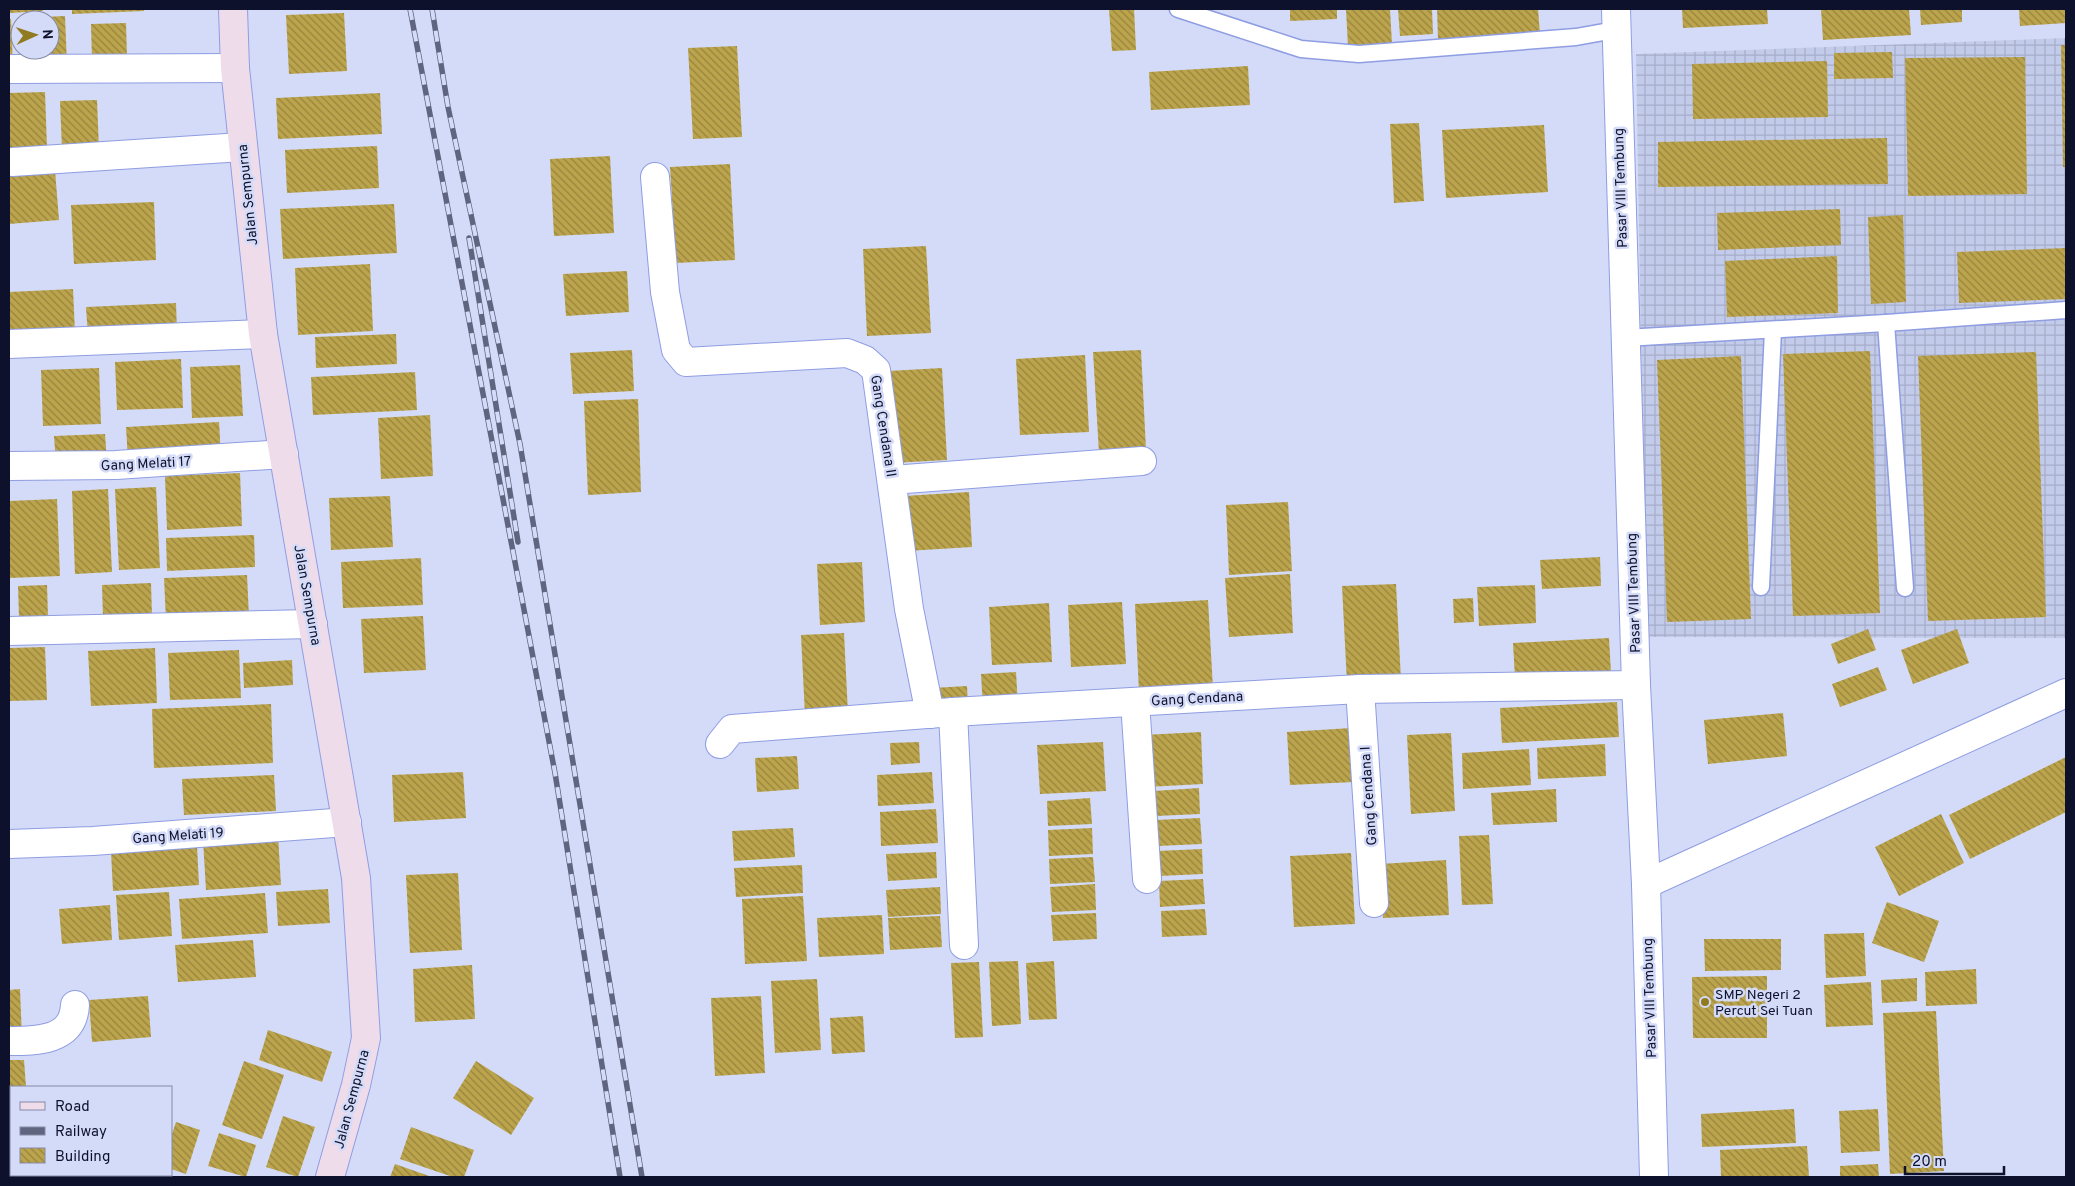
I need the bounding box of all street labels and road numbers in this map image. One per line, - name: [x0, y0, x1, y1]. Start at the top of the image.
- street label: Pasar VIII Tembung: [1611, 128, 1632, 248]
- street label: Jalan Sempurna: [235, 143, 262, 246]
- street label: Gang Cendana II: [866, 374, 899, 479]
- street label: Gang Melati 17: [100, 454, 192, 475]
- street label: Pasar VIII Tembung: [1624, 533, 1645, 653]
- street label: Jalan Sempurna: [289, 544, 324, 647]
- street label: Gang Cendana: [1151, 689, 1243, 710]
- street label: Gang Cendana I: [1358, 746, 1381, 846]
- street label: Gang Melati 19: [132, 825, 224, 848]
- street label: Pasar VIII Tembung: [1640, 938, 1661, 1058]
- street label: Jalan Sempurna: [331, 1048, 374, 1151]

